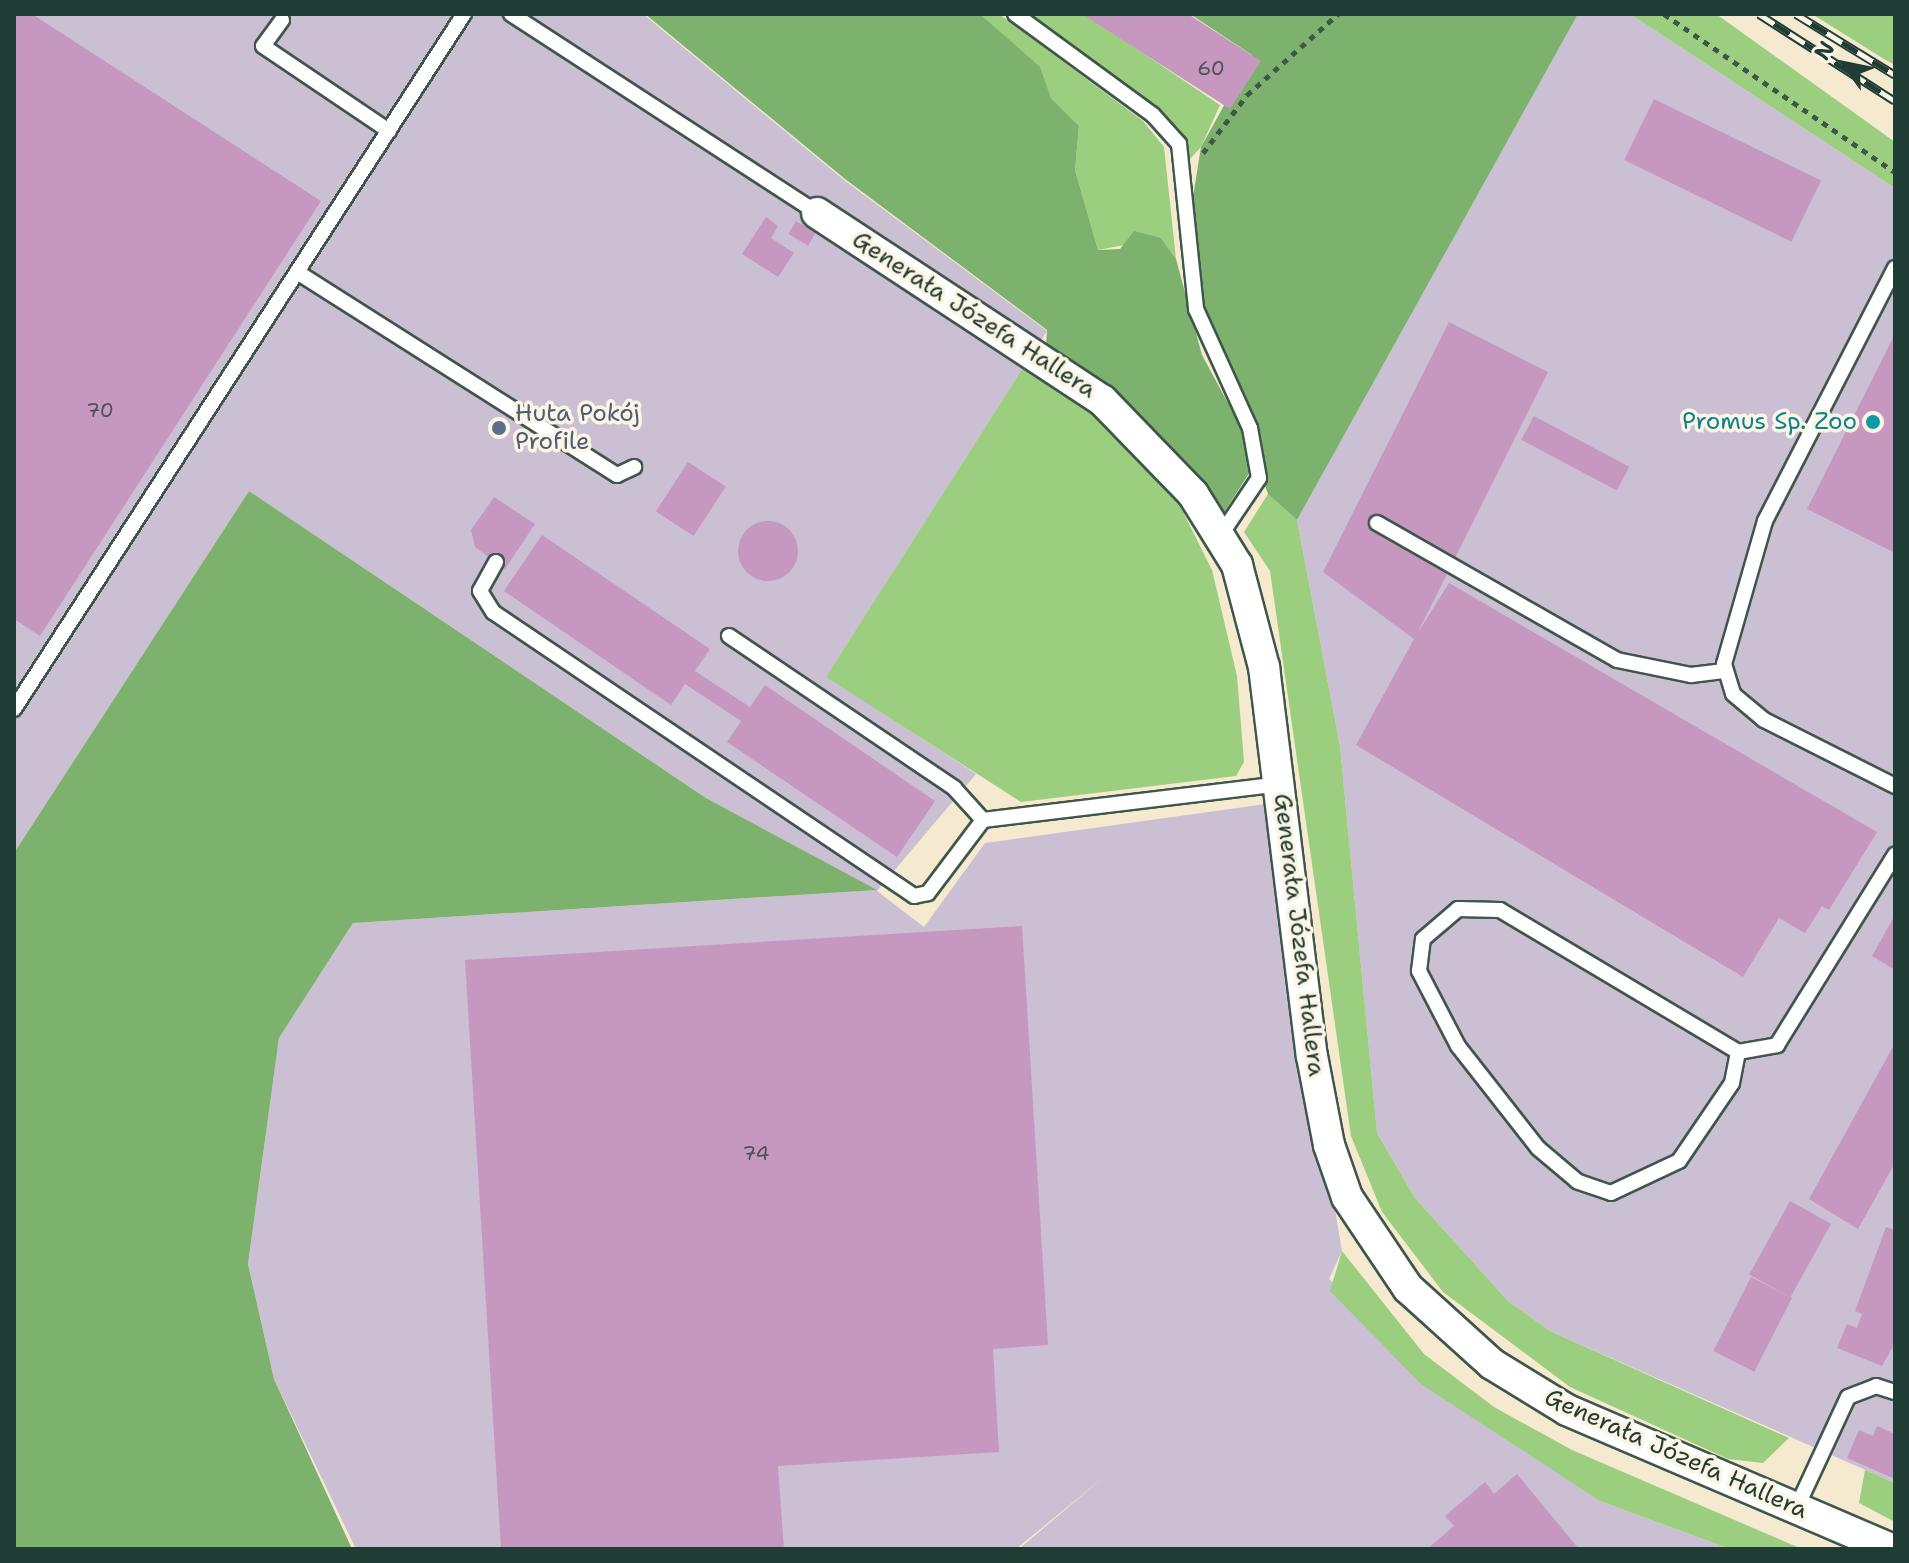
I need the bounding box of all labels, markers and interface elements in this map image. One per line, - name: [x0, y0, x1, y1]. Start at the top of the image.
- north arrow: [1805, 24, 1885, 104]
- text: N: [1808, 35, 1841, 66]
- house number: 60: [1197, 56, 1225, 80]
- street label: Generała Józefa Hallera: [847, 225, 1101, 405]
- house number: 70: [86, 398, 114, 422]
- place label: Huta Pokój Profile: [515, 400, 640, 456]
- place label: Promus Sp. Zoo: [1682, 408, 1857, 436]
- marker: Promus Sp. Zoo: [1864, 413, 1882, 431]
- marker: Huta Pokój Profile: [490, 419, 508, 437]
- street label: Generała Józefa Hallera: [1267, 792, 1331, 1078]
- house number: 74: [742, 1141, 770, 1165]
- street label: Generała Józefa Hallera: [1540, 1383, 1812, 1525]

